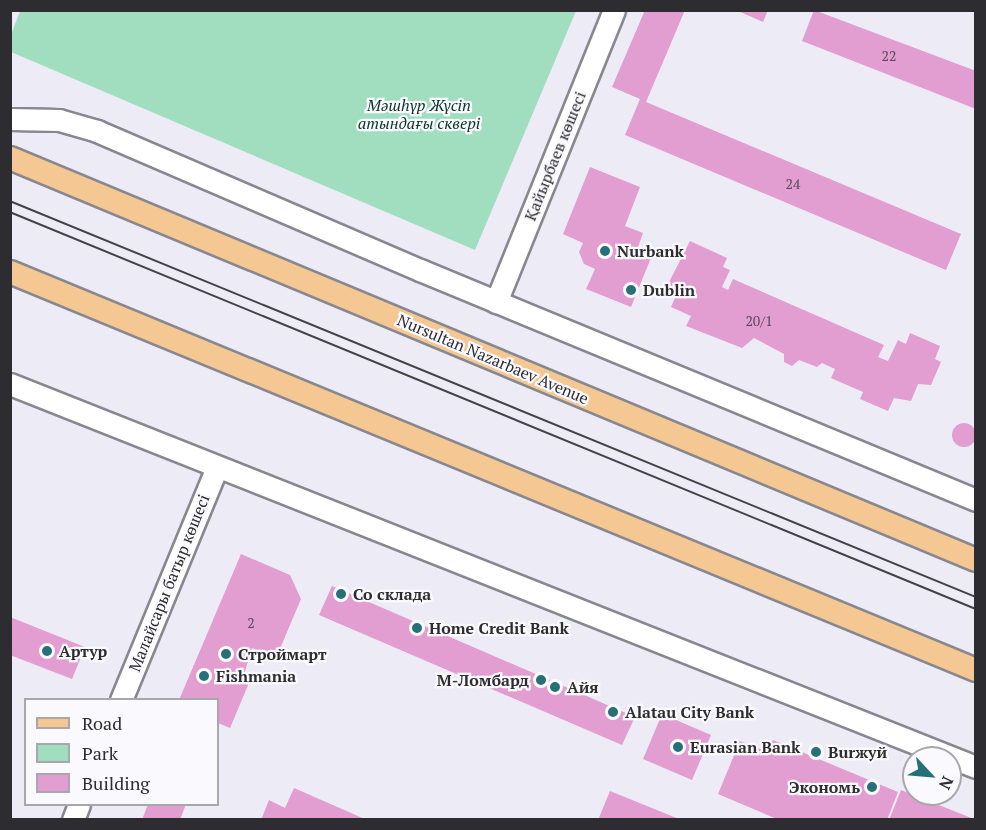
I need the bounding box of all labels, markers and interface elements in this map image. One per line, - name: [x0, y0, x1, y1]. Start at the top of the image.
- house number: 22: [882, 48, 896, 64]
- street label: Қайырбаев көшесі: [520, 89, 590, 223]
- park label: Мәшһүр Жүсіп атындағы сквері: [358, 95, 480, 133]
- house number: 24: [786, 176, 800, 192]
- place label: Nurbank: [617, 241, 684, 261]
- marker: Nurbank: [598, 244, 612, 258]
- place label: Dublin: [643, 280, 695, 300]
- marker: Dublin: [624, 283, 638, 297]
- street label: Nursultan Nazarbaev Avenue: [394, 310, 592, 408]
- house number: 20/1: [745, 313, 773, 329]
- street label: Малайсары батыр көшесі: [125, 492, 213, 674]
- place label: Со склада: [353, 584, 431, 604]
- marker: Со склада: [334, 587, 348, 601]
- house number: 2: [247, 615, 255, 631]
- place label: Home Credit Bank: [429, 618, 569, 638]
- marker: Home Credit Bank: [410, 621, 424, 635]
- place label: Артур: [59, 641, 107, 661]
- marker: Артур: [40, 644, 54, 658]
- place label: Строймарт: [238, 644, 327, 664]
- marker: Строймарт: [219, 647, 233, 661]
- place label: Fishmania: [216, 666, 296, 686]
- marker: Fishmania: [197, 669, 211, 683]
- place label: М-Ломбард: [437, 670, 529, 690]
- marker: М-Ломбард: [534, 673, 548, 687]
- place label: Айя: [567, 677, 599, 697]
- marker: Айя: [548, 680, 562, 694]
- legend: [24, 698, 219, 806]
- place label: Alatau City Bank: [625, 702, 754, 722]
- marker: Alatau City Bank: [606, 705, 620, 719]
- text: Road: [82, 711, 122, 735]
- place label: Eurasian Bank: [690, 737, 800, 757]
- marker: Eurasian Bank: [671, 740, 685, 754]
- text: Park: [82, 741, 118, 765]
- place label: Burжуй: [828, 742, 887, 762]
- marker: Burжуй: [809, 745, 823, 759]
- north arrow: [902, 746, 962, 806]
- text: Building: [82, 771, 150, 795]
- text: N: [934, 773, 959, 793]
- place label: Экономь: [789, 777, 860, 797]
- marker: Экономь: [865, 780, 879, 794]

